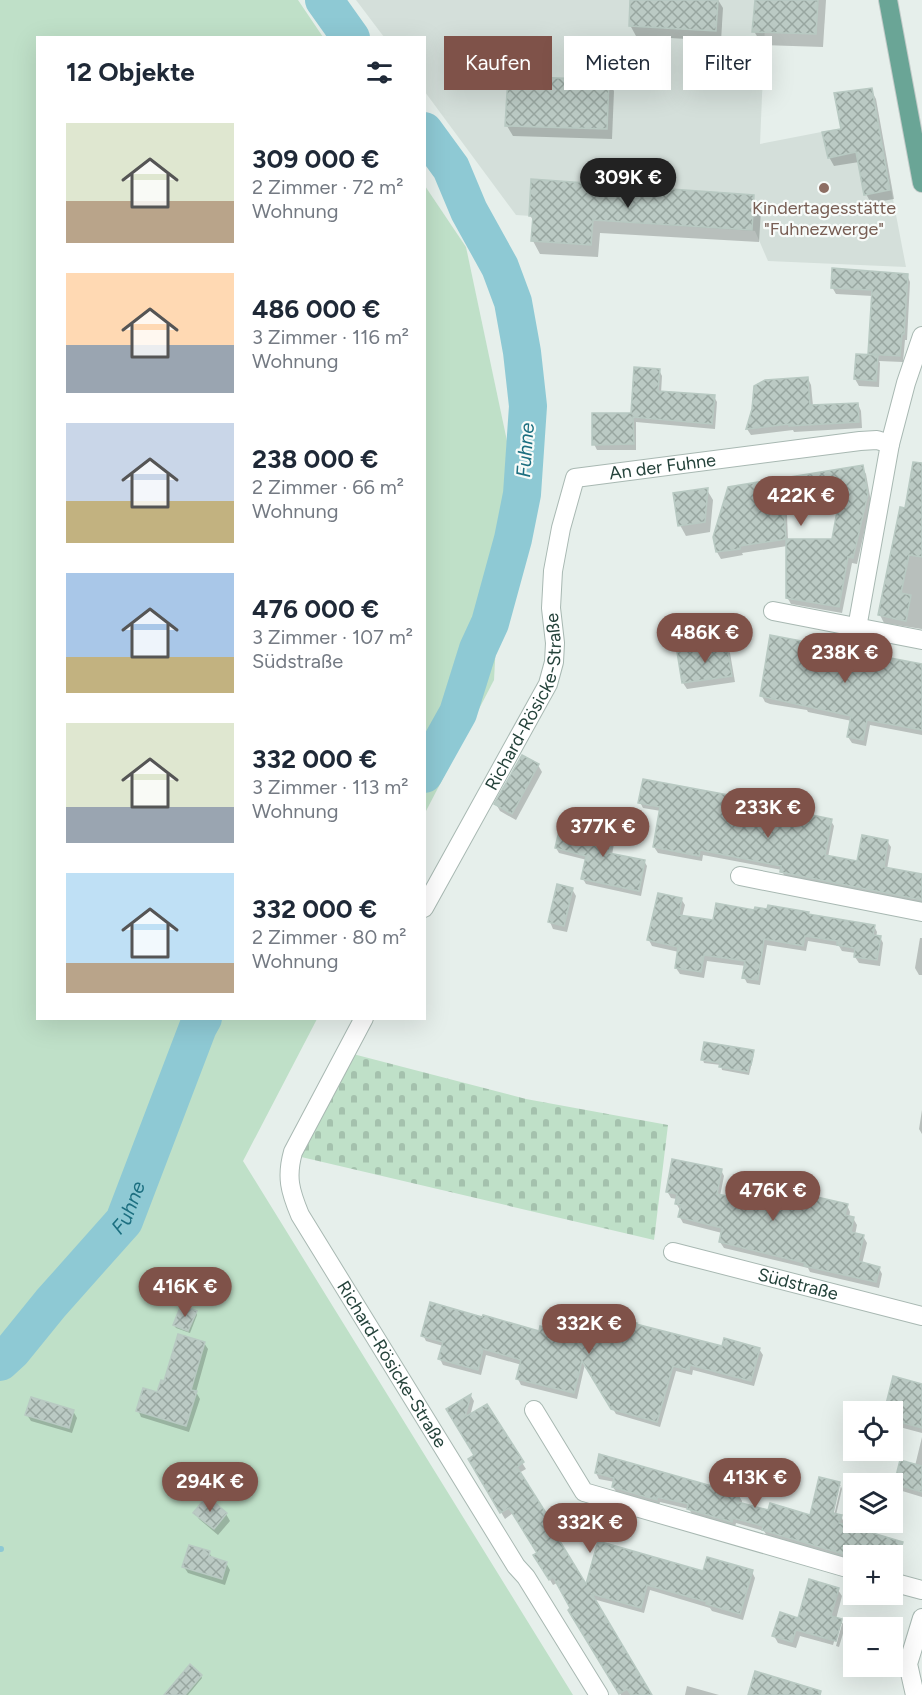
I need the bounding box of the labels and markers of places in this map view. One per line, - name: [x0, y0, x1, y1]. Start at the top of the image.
- pin: 309K €: [579, 158, 677, 209]
- marker: Kindertagesstätte "Fuhnezwerge": [817, 181, 831, 195]
- place label: Kindertagesstätte "Fuhnezwerge": [752, 197, 896, 240]
- pin: 422K €: [752, 476, 850, 527]
- pin: 486K €: [656, 613, 754, 664]
- pin: 238K €: [796, 633, 894, 684]
- pin: 233K €: [719, 788, 817, 839]
- pin: 377K €: [554, 807, 652, 858]
- pin: 476K €: [724, 1171, 822, 1222]
- pin: 416K €: [136, 1267, 234, 1318]
- pin: 332K €: [540, 1304, 638, 1355]
- pin: 413K €: [706, 1458, 804, 1509]
- pin: 294K €: [161, 1462, 259, 1513]
- pin: 332K €: [541, 1503, 639, 1554]

